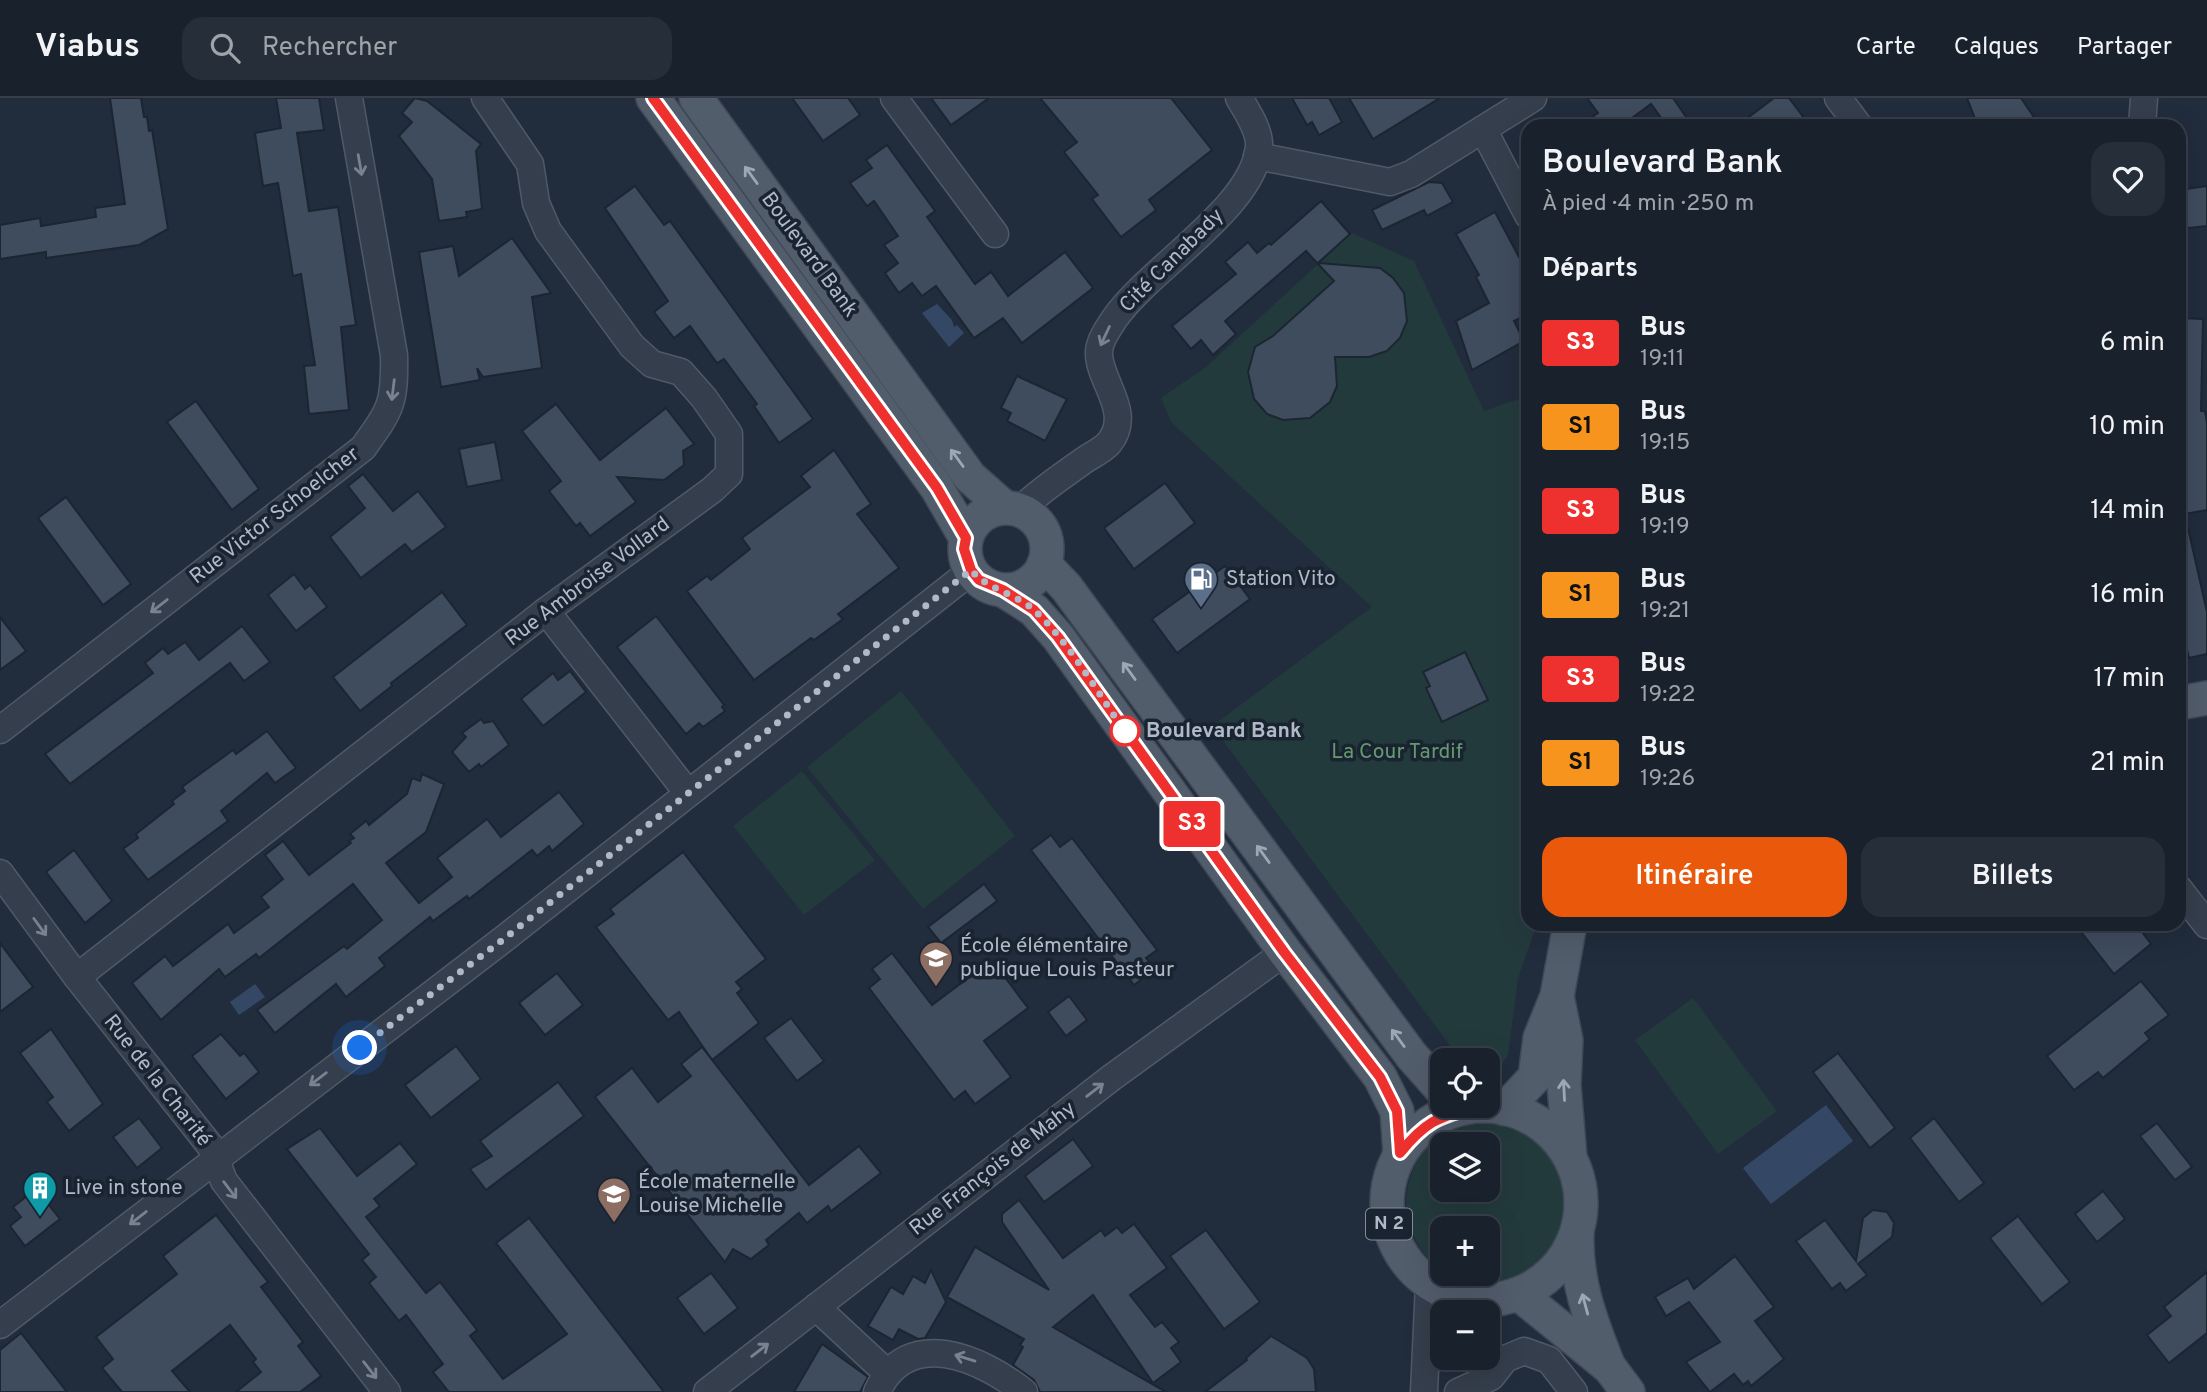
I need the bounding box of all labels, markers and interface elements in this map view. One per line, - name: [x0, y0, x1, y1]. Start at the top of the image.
- search box: [182, 17, 672, 80]
- text: Viabus: [35, 27, 140, 69]
- icon: search: [206, 29, 244, 67]
- text: Rechercher: [262, 32, 397, 65]
- text: Carte: [1856, 33, 1916, 63]
- text: Calques: [1954, 33, 2039, 63]
- text: Partager: [2077, 33, 2172, 63]
- button: heart: [2091, 142, 2165, 216]
- text: Boulevard Bank: [1542, 143, 1783, 185]
- one-way arrow: [354, 153, 368, 176]
- one-way arrow: [744, 166, 759, 185]
- street label: Boulevard Bank: [755, 187, 863, 323]
- text: À pied · 4 min · 250 m: [1542, 190, 1754, 219]
- street label: Cité Canabady: [1114, 203, 1230, 319]
- text: Départs: [1542, 253, 1638, 286]
- text: Bus: [1640, 312, 1686, 345]
- one-way arrow: [1098, 325, 1111, 346]
- text: 6 min: [2100, 327, 2165, 360]
- text: S3: [1566, 328, 1595, 358]
- text: 19:11: [1640, 345, 1685, 374]
- one-way arrow: [386, 378, 399, 401]
- text: Bus: [1640, 396, 1686, 429]
- text: 10 min: [2089, 411, 2165, 444]
- text: S1: [1568, 412, 1593, 442]
- text: 19:15: [1640, 429, 1690, 458]
- street label: Rue Victor Schoelcher: [185, 441, 365, 591]
- one-way arrow: [950, 449, 965, 468]
- text: Bus: [1640, 480, 1686, 513]
- text: 14 min: [2090, 495, 2165, 528]
- text: S3: [1566, 496, 1595, 526]
- street label: Rue Ambroise Vollard: [500, 511, 676, 653]
- text: 19:19: [1640, 513, 1690, 542]
- fuel station icon: Station Vito: [1182, 560, 1220, 609]
- text: Bus: [1640, 564, 1686, 597]
- place label: Station Vito: [1226, 566, 1336, 593]
- text: 16 min: [2090, 579, 2165, 612]
- text: S1: [1568, 580, 1593, 610]
- text: 19:21: [1640, 597, 1690, 626]
- one-way arrow: [150, 599, 169, 614]
- text: Bus: [1640, 648, 1686, 681]
- one-way arrow: [1121, 662, 1136, 681]
- text: 17 min: [2093, 663, 2165, 696]
- text: S3: [1566, 664, 1595, 694]
- text: 19:22: [1640, 681, 1696, 710]
- marker: Boulevard Bank: [1110, 716, 1140, 746]
- place label: Boulevard Bank: [1146, 718, 1302, 745]
- text: Bus: [1640, 732, 1686, 765]
- park label: La Cour Tardif: [1331, 739, 1463, 766]
- text: 21 min: [2090, 747, 2165, 780]
- text: S1: [1568, 748, 1593, 778]
- text: 19:26: [1640, 765, 1695, 794]
- line badge: S3: [1160, 801, 1224, 847]
- text: S3: [1177, 809, 1207, 839]
- button: Itinéraire: [1542, 837, 1847, 917]
- button: Billets: [1861, 837, 2165, 917]
- one-way arrow: [1256, 845, 1271, 864]
- one-way arrow: [33, 918, 48, 936]
- place label: École élémentaire publique Louis Pasteur: [960, 932, 1174, 984]
- school or university icon: École élémentaire publique Louis Pasteur: [917, 939, 955, 988]
- street label: Rue de la Charité: [97, 1009, 217, 1153]
- one-way arrow: [1391, 1029, 1405, 1048]
- your location: [342, 1030, 377, 1065]
- map controls: [1430, 1048, 1500, 1370]
- button: locate: [1430, 1048, 1500, 1118]
- one-way arrow: [310, 1072, 328, 1087]
- one-way arrow: [1558, 1079, 1571, 1102]
- one-way arrow: [1085, 1083, 1104, 1098]
- street label: Rue François de Mahy: [904, 1096, 1082, 1242]
- button: layers: [1430, 1132, 1500, 1202]
- place label: École maternelle Louise Michelle: [638, 1168, 796, 1220]
- building icon: Live in stone: [21, 1169, 59, 1218]
- place label: Live in stone: [64, 1175, 182, 1202]
- school or university icon: École maternelle Louise Michelle: [595, 1175, 633, 1224]
- one-way arrow: [223, 1180, 238, 1199]
- road number: N 2: [1366, 1208, 1412, 1240]
- one-way arrow: [129, 1210, 147, 1225]
- button: +: [1430, 1216, 1500, 1286]
- one-way arrow: [1578, 1293, 1591, 1315]
- button: −: [1430, 1300, 1500, 1370]
- one-way arrow: [751, 1343, 769, 1358]
- one-way arrow: [955, 1351, 977, 1364]
- one-way arrow: [362, 1360, 377, 1378]

